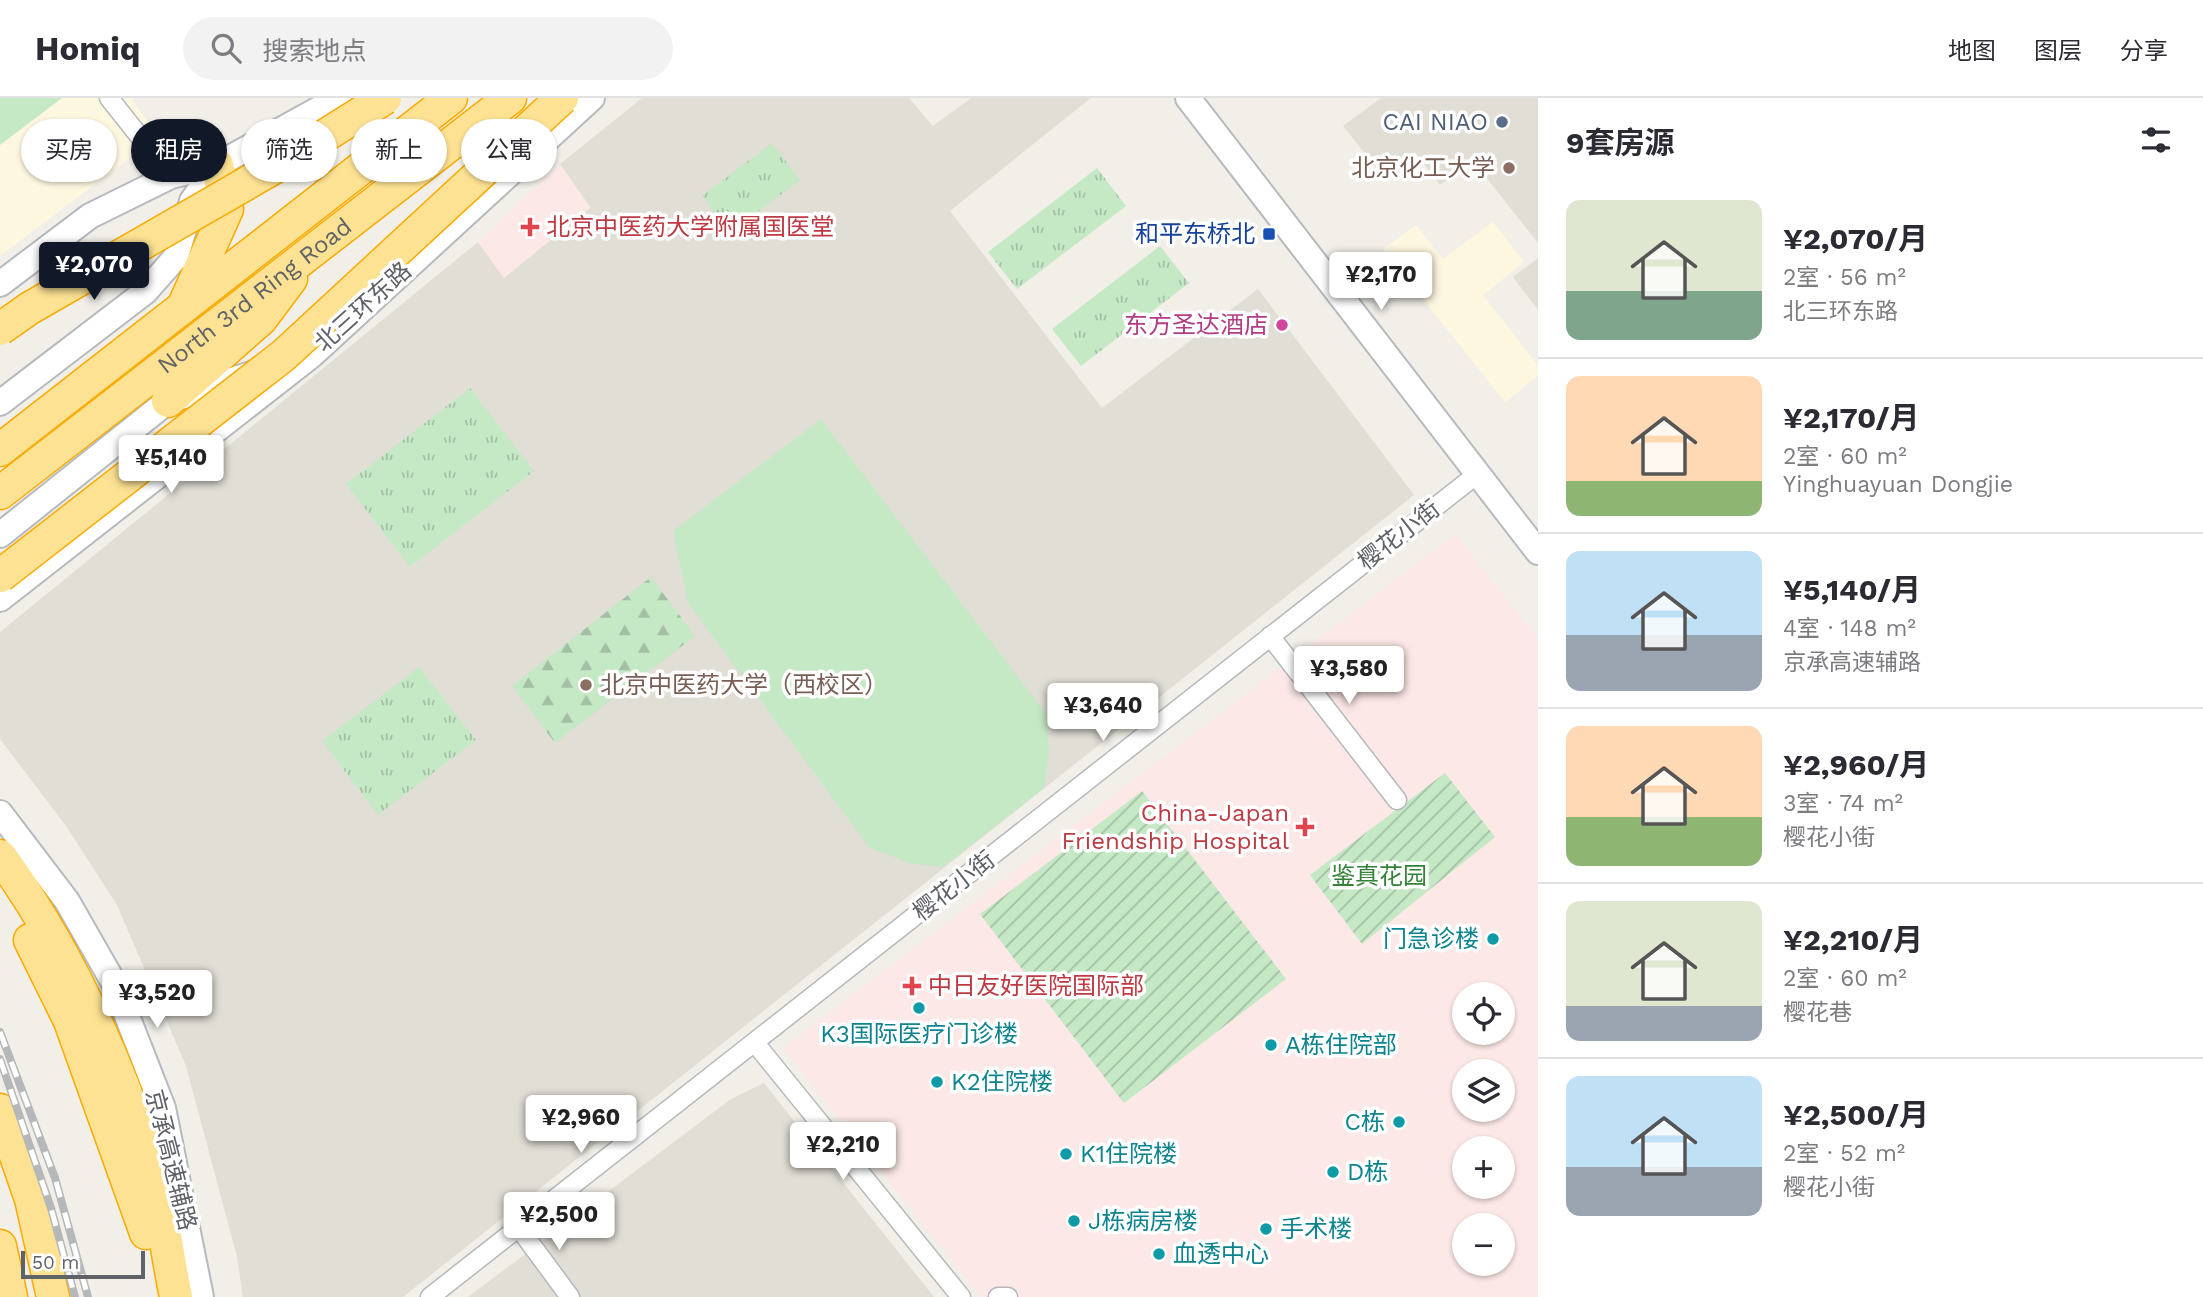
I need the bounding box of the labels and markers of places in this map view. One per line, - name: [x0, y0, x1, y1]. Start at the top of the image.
- place label: CAI NIAO: [1382, 108, 1488, 136]
- marker: CAI NIAO: [1494, 114, 1510, 130]
- place label: 北京化工大学: [1351, 154, 1495, 182]
- marker: 北京化工大学: [1501, 160, 1517, 176]
- place label: 北京中医药大学附属国医堂: [546, 213, 834, 241]
- marker: 北京中医药大学附属国医堂: [520, 217, 540, 237]
- place label: 和平东桥北: [1135, 220, 1255, 248]
- marker: 和平东桥北: [1261, 226, 1277, 242]
- pin: ¥2,070: [37, 242, 151, 302]
- pin: ¥2,170: [1324, 252, 1438, 312]
- place label: 东方圣达酒店: [1124, 311, 1268, 339]
- marker: 东方圣达酒店: [1274, 317, 1290, 333]
- pin: ¥5,140: [114, 436, 228, 495]
- pin: ¥3,580: [1292, 646, 1406, 706]
- place label: 北京中医药大学（西校区）: [600, 671, 888, 699]
- marker: 北京中医药大学（西校区）: [578, 677, 594, 693]
- pin: ¥3,640: [1046, 684, 1160, 743]
- place label: China-Japan Friendship Hospital: [1061, 799, 1290, 855]
- marker: China-Japan Friendship Hospital: [1295, 817, 1315, 837]
- place label: 门急诊楼: [1383, 925, 1479, 953]
- marker: 门急诊楼: [1485, 931, 1501, 947]
- pin: ¥3,520: [100, 970, 214, 1030]
- place label: 中日友好医院国际部: [928, 972, 1144, 1000]
- marker: 中日友好医院国际部: [902, 976, 922, 996]
- marker: K3国际医疗门诊楼: [911, 1000, 927, 1016]
- place label: K3国际医疗门诊楼: [820, 1020, 1018, 1048]
- place label: A栋住院部: [1285, 1031, 1397, 1059]
- marker: A栋住院部: [1263, 1037, 1279, 1053]
- place label: K2住院楼: [951, 1068, 1053, 1096]
- marker: K2住院楼: [929, 1074, 945, 1090]
- pin: ¥2,960: [524, 1096, 638, 1155]
- place label: C栋: [1345, 1108, 1385, 1136]
- marker: C栋: [1391, 1114, 1407, 1130]
- pin: ¥2,210: [786, 1122, 900, 1182]
- place label: K1住院楼: [1080, 1140, 1177, 1168]
- marker: K1住院楼: [1058, 1146, 1074, 1162]
- place label: D栋: [1347, 1158, 1388, 1186]
- marker: D栋: [1325, 1164, 1341, 1180]
- pin: ¥2,500: [502, 1192, 616, 1252]
- place label: J栋病房楼: [1088, 1207, 1198, 1235]
- marker: J栋病房楼: [1066, 1213, 1082, 1229]
- place label: 手术楼: [1280, 1215, 1352, 1243]
- marker: 手术楼: [1258, 1221, 1274, 1237]
- place label: 血透中心: [1173, 1240, 1269, 1268]
- marker: 血透中心: [1151, 1246, 1167, 1262]

